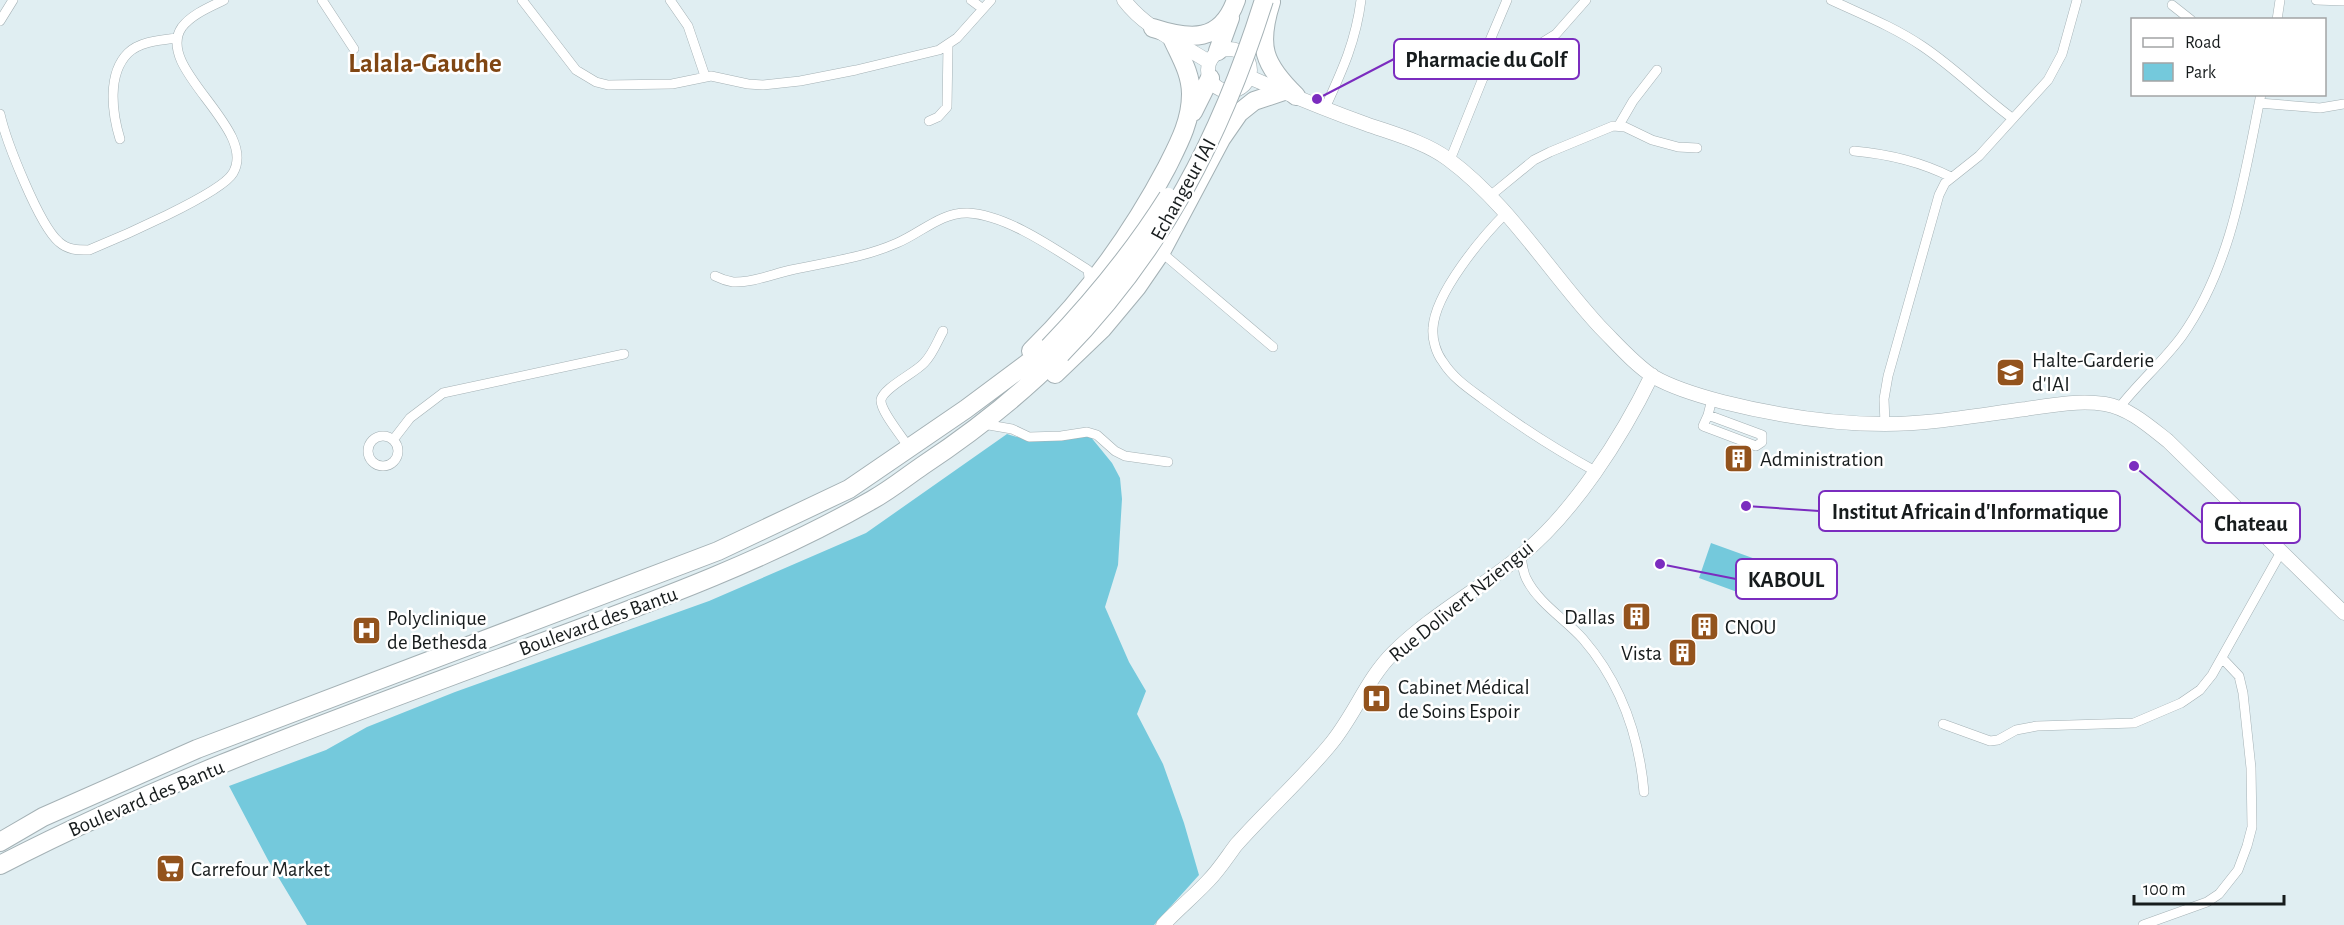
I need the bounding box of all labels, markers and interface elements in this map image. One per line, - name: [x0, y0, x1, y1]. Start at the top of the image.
- legend: [2131, 18, 2326, 96]
- text: Road: [2185, 34, 2221, 52]
- callout: Pharmacie du Golf: [1394, 39, 1579, 79]
- text: Pharmacie du Golf: [1405, 49, 1568, 71]
- district label: Lalala-Gauche: [348, 50, 502, 77]
- text: Park: [2185, 64, 2217, 82]
- street label: Echangeur IAI: [1147, 135, 1220, 244]
- place label: Halte-Garderie d'IAI: [2032, 350, 2154, 395]
- school or university icon: Halte-Garderie d'IAI: [1995, 356, 2027, 388]
- building icon: Administration: [1723, 443, 1755, 475]
- place label: Administration: [1760, 449, 1884, 470]
- callout: Institut Africain d'Informatique: [1819, 491, 2120, 531]
- text: Institut Africain d'Informatique: [1832, 501, 2108, 523]
- callout: Chateau: [2202, 503, 2300, 543]
- text: Chateau: [2214, 513, 2288, 535]
- street label: Rue Dolivert Nziengui: [1385, 537, 1537, 666]
- callout: KABOUL: [1736, 559, 1837, 599]
- text: KABOUL: [1748, 569, 1825, 591]
- street label: Boulevard des Bantu: [516, 583, 680, 660]
- building icon: Dallas: [1620, 601, 1652, 633]
- place label: Dallas: [1564, 607, 1615, 628]
- place label: Polyclinique de Bethesda: [387, 608, 488, 653]
- building icon: CNOU: [1688, 611, 1720, 643]
- hospital icon: Polyclinique de Bethesda: [350, 614, 382, 646]
- place label: CNOU: [1725, 617, 1776, 638]
- building icon: Vista: [1667, 637, 1699, 669]
- place label: Vista: [1621, 643, 1662, 664]
- place label: Cabinet Médical de Soins Espoir: [1398, 677, 1530, 722]
- hospital icon: Cabinet Médical de Soins Espoir: [1361, 683, 1393, 715]
- street label: Boulevard des Bantu: [65, 756, 227, 841]
- supermarket icon: Carrefour Market: [154, 853, 186, 885]
- place label: Carrefour Market: [191, 859, 330, 880]
- scale bar: [2134, 868, 2284, 906]
- text: 100 m: [2143, 881, 2186, 899]

